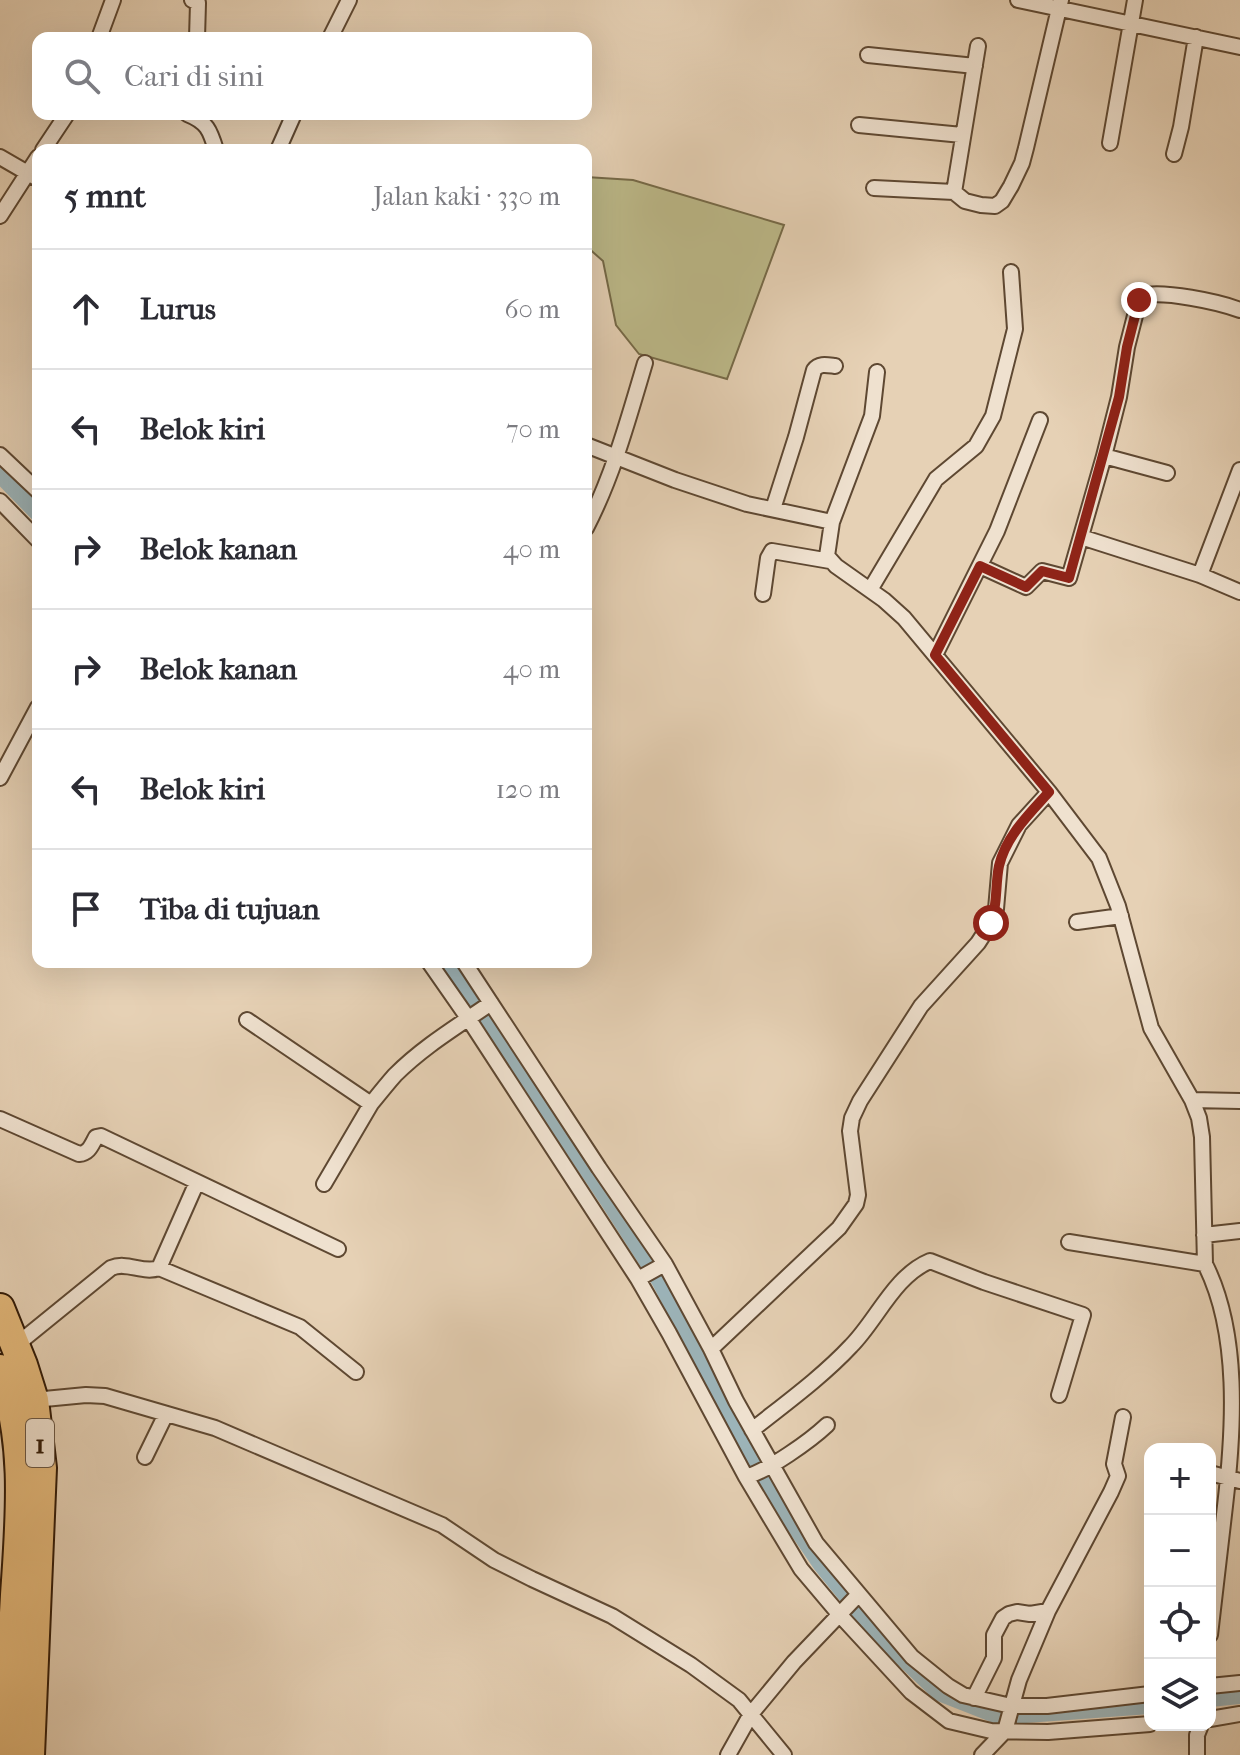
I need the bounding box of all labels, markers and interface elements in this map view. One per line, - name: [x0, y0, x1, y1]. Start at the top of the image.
- search box: [32, 32, 592, 120]
- icon: search: [60, 54, 104, 98]
- text: Cari di sini: [124, 59, 264, 94]
- text: 5 mnt: [64, 176, 146, 216]
- text: Jalan kaki · 330 m: [373, 181, 560, 212]
- route end: [1121, 282, 1157, 318]
- icon: ahead: [64, 287, 108, 331]
- text: Lurus: [140, 292, 216, 327]
- text: 60 m: [504, 294, 560, 325]
- icon: left: [64, 407, 108, 451]
- text: Belok kiri: [140, 412, 265, 447]
- text: 70 m: [506, 414, 560, 445]
- icon: right: [64, 527, 108, 571]
- text: Belok kanan: [140, 532, 297, 567]
- text: 40 m: [503, 534, 560, 565]
- icon: right: [64, 647, 108, 691]
- text: Belok kanan: [140, 652, 297, 687]
- text: 40 m: [503, 654, 560, 685]
- icon: left: [64, 767, 108, 811]
- text: Belok kiri: [140, 772, 265, 807]
- text: 120 m: [496, 774, 560, 805]
- icon: arrive: [64, 887, 108, 931]
- text: Tiba di tujuan: [140, 892, 320, 927]
- route start: [973, 905, 1009, 941]
- road number: 1: [26, 1419, 54, 1467]
- map controls: [1144, 1443, 1216, 1731]
- button: +: [1144, 1443, 1216, 1515]
- button: −: [1144, 1515, 1216, 1587]
- button: locate: [1144, 1587, 1216, 1659]
- button: layers: [1144, 1659, 1216, 1731]

